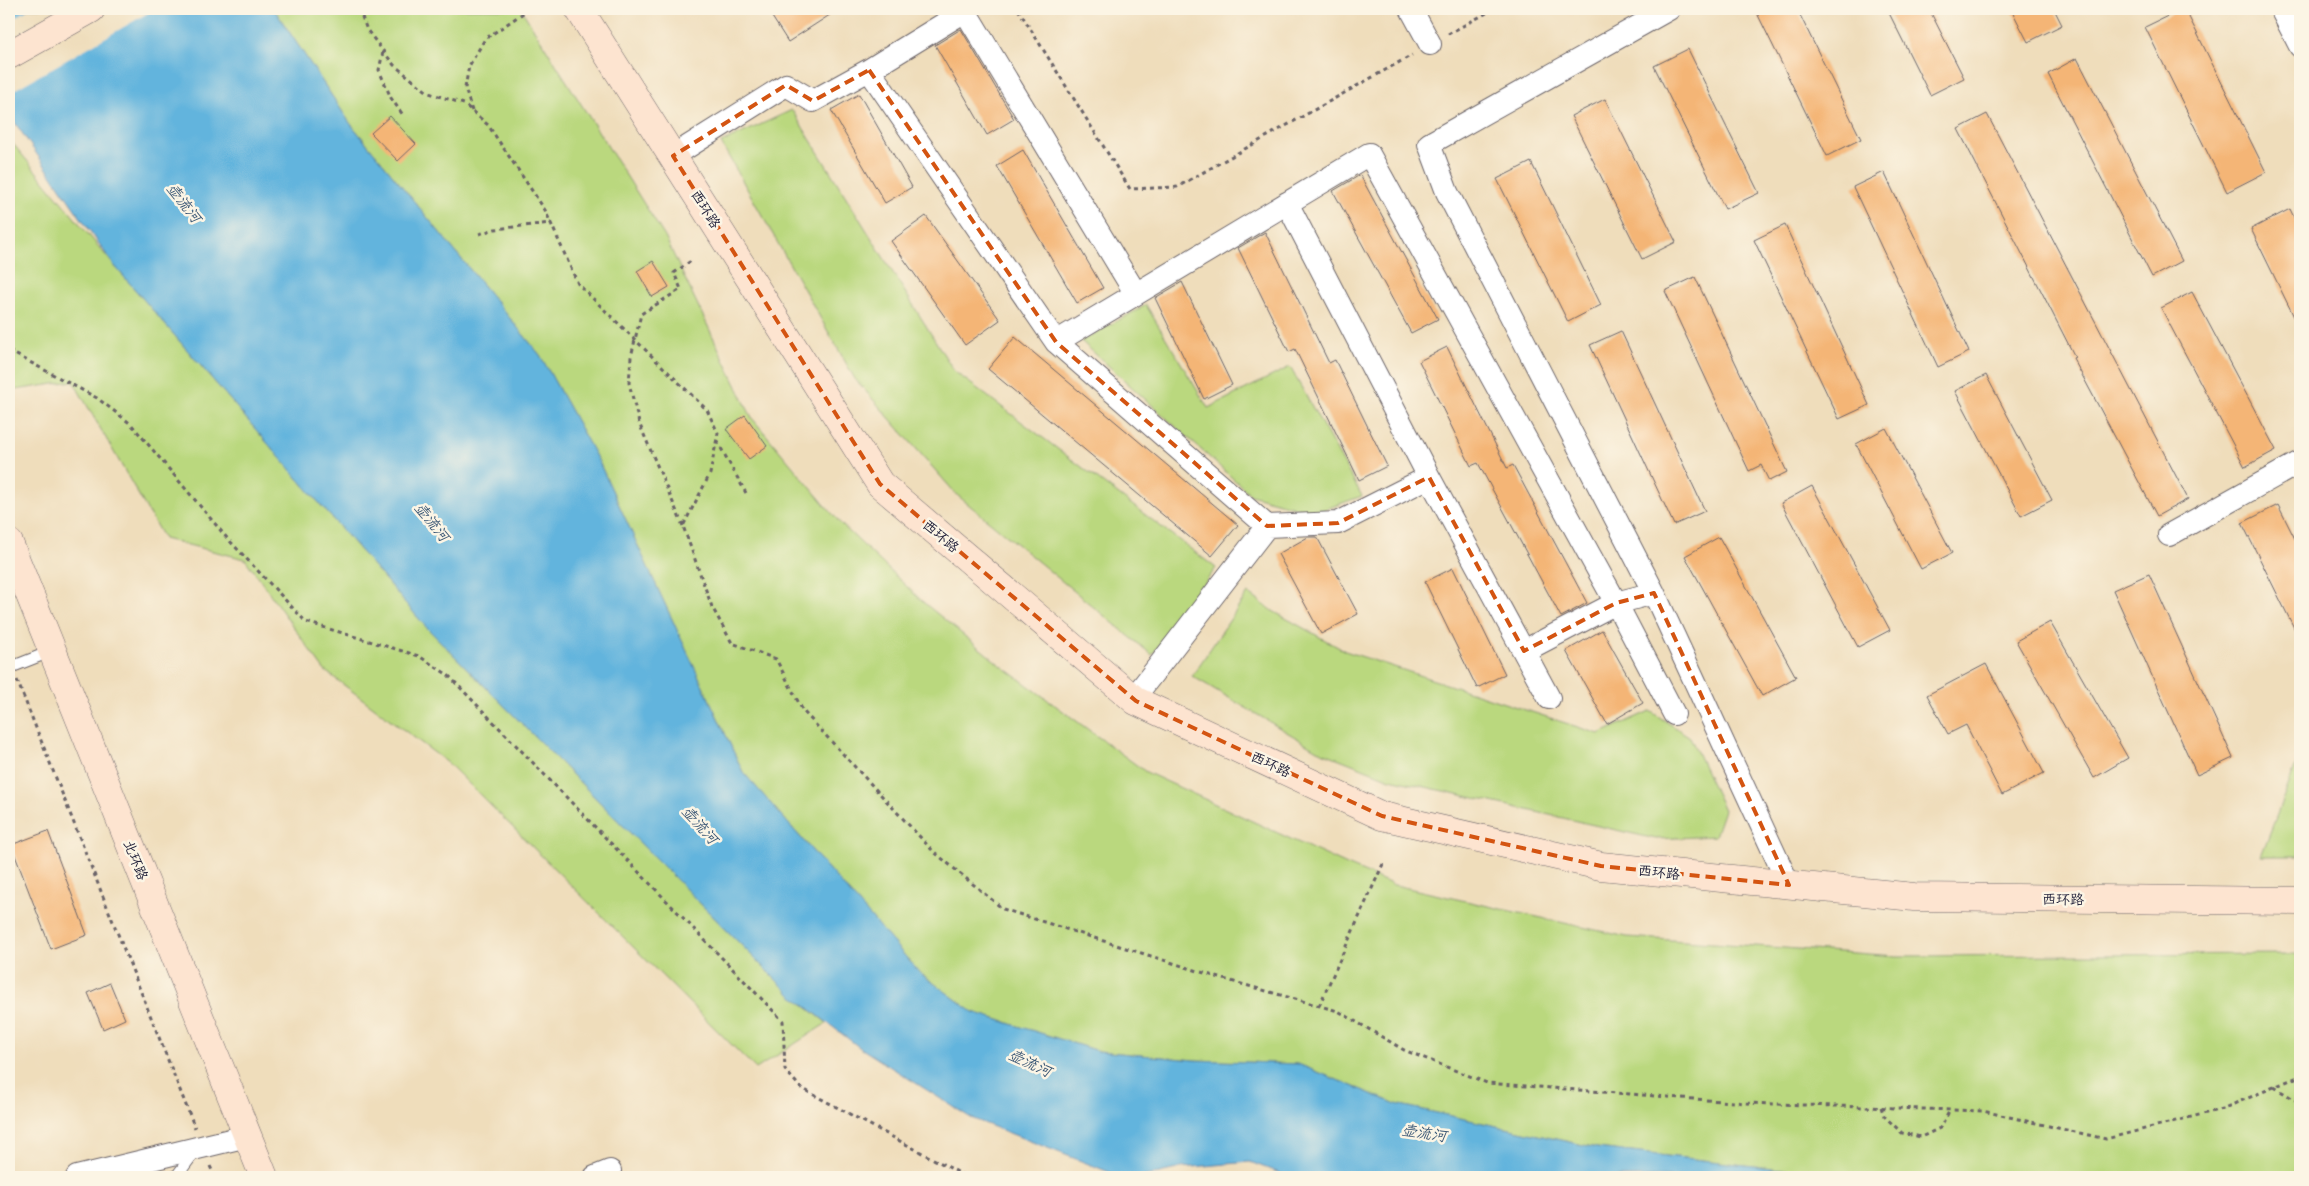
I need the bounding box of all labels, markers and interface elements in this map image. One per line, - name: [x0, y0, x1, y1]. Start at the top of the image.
- water label: 壶流河: [163, 179, 208, 229]
- street label: 西环路: [687, 186, 725, 232]
- water label: 壶流河: [411, 498, 456, 547]
- street label: 西环路: [919, 516, 963, 556]
- street label: 西环路: [1248, 747, 1294, 781]
- water label: 壶流河: [678, 802, 724, 850]
- street label: 北环路: [120, 837, 152, 883]
- street label: 西环路: [1637, 861, 1681, 883]
- street label: 西环路: [2042, 890, 2084, 908]
- water label: 壶流河: [1006, 1044, 1057, 1082]
- water label: 壶流河: [1400, 1120, 1451, 1146]

